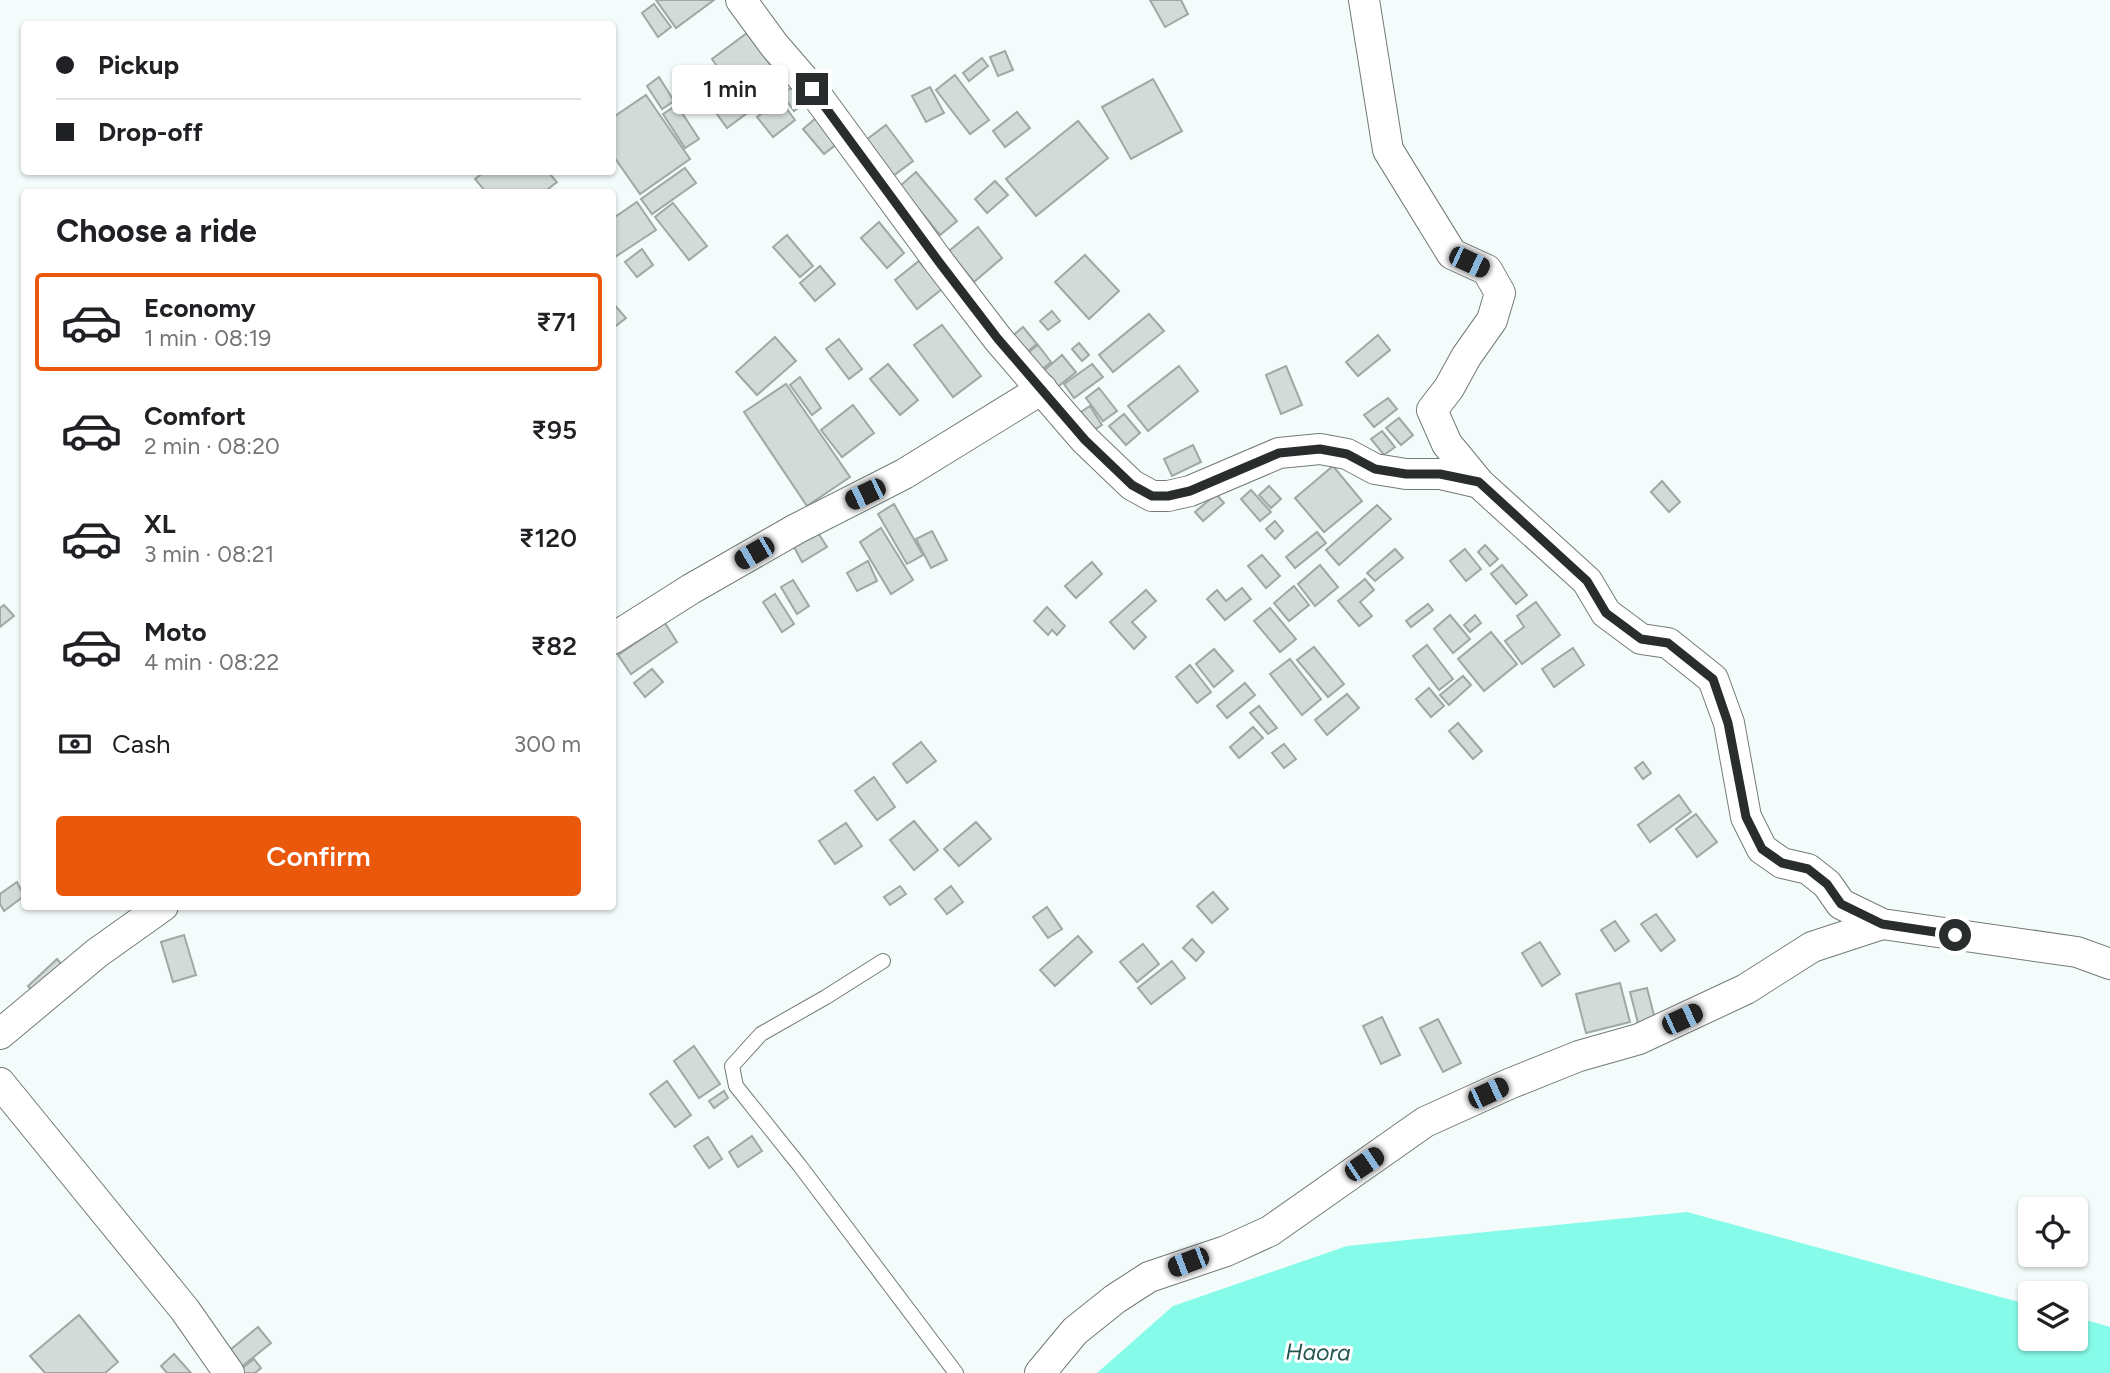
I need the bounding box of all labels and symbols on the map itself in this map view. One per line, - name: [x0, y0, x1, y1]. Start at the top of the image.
- callout: 1 min: [672, 64, 788, 114]
- route end: [796, 73, 828, 105]
- car: [1446, 244, 1493, 280]
- car: [842, 475, 889, 513]
- car: [731, 533, 778, 573]
- route start: [1939, 919, 1971, 951]
- car: [1659, 1001, 1706, 1037]
- car: [1465, 1075, 1512, 1111]
- car: [1341, 1144, 1388, 1184]
- car: [1165, 1245, 1212, 1279]
- water label: Haora: [1285, 1337, 1351, 1367]

